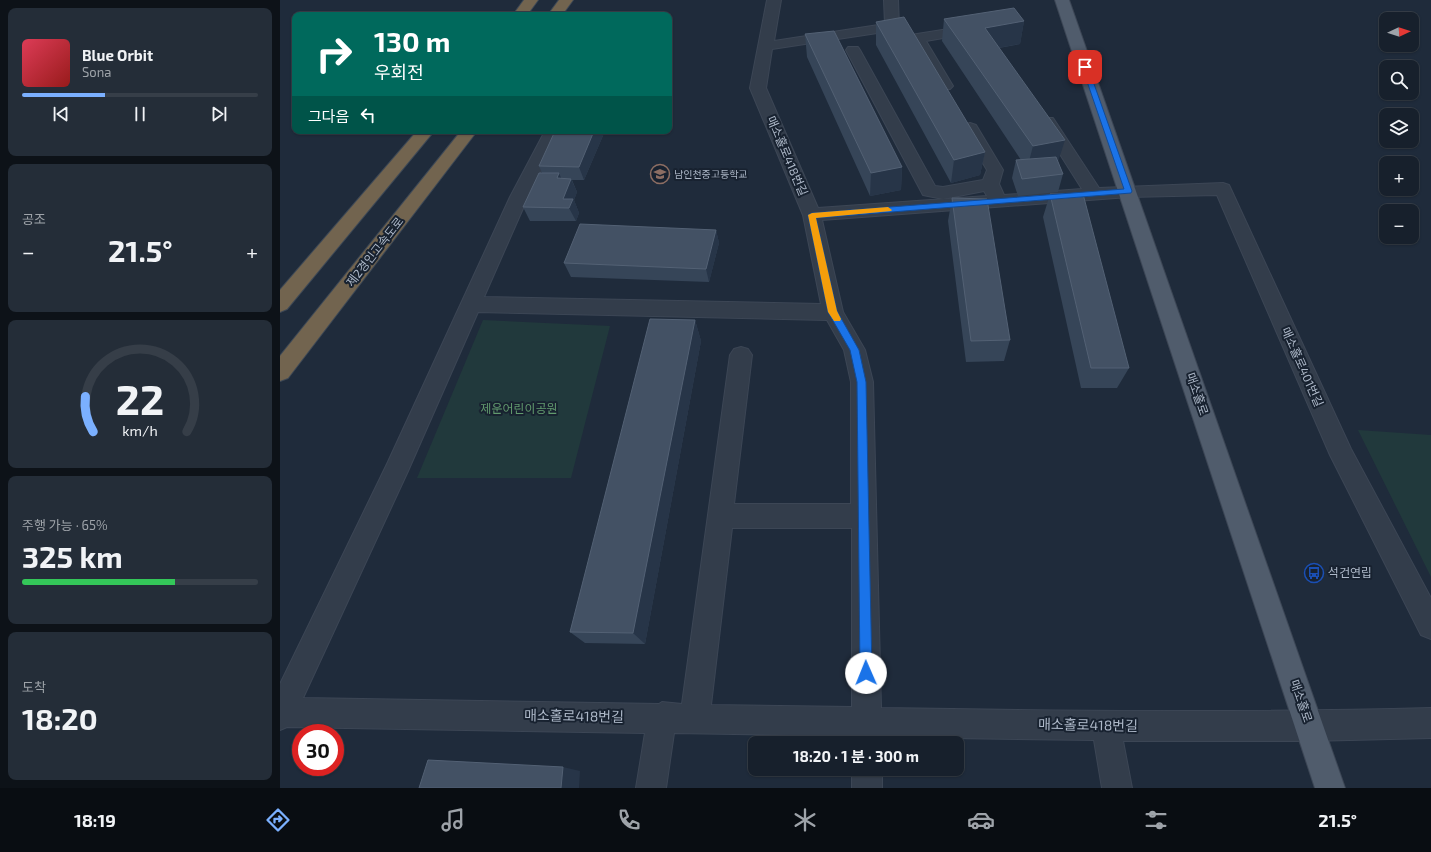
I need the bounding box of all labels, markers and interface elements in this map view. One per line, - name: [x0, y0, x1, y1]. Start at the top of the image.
- north arrow: [1379, 12, 1419, 52]
- map controls: [1379, 12, 1419, 244]
- text: 130 m: [374, 24, 450, 58]
- icon: right: [308, 28, 360, 80]
- text: Blue Orbit: [82, 46, 153, 64]
- pin: [1068, 50, 1102, 84]
- icon: arrive: [1074, 56, 1096, 78]
- button: search: [1379, 60, 1419, 100]
- text: 우회전: [374, 61, 424, 83]
- text: Sona: [82, 64, 111, 80]
- icon: previous: [50, 103, 72, 125]
- icon: pause: [129, 103, 151, 125]
- icon: next: [208, 103, 230, 125]
- icon: left: [357, 104, 379, 126]
- text: 그다음: [308, 107, 349, 125]
- button: layers: [1379, 108, 1419, 148]
- street label: 매소홀로418번길: [765, 113, 811, 198]
- button: +: [1379, 156, 1419, 196]
- school or university icon: 남인천중고등학교: [649, 163, 671, 185]
- place label: 남인천중고등학교: [674, 168, 748, 180]
- button: −: [1379, 204, 1419, 244]
- text: 공조: [22, 211, 46, 227]
- street label: 제2경인고속도로: [343, 214, 406, 289]
- text: 21.5°: [108, 232, 173, 268]
- text: −: [22, 238, 35, 264]
- text: +: [246, 238, 258, 264]
- street label: 매소홀로401번길: [1279, 325, 1327, 409]
- street label: 매소홀로: [1184, 371, 1212, 417]
- text: 22: [116, 373, 164, 423]
- park label: 제운어린이공원: [480, 401, 558, 415]
- text: km/h: [122, 422, 158, 439]
- text: 주행 가능 · 65%: [22, 517, 108, 533]
- text: 325 km: [22, 538, 123, 574]
- bus stop icon: 석건연립: [1303, 562, 1325, 584]
- place label: 석건연립: [1328, 565, 1372, 579]
- position arrow: [845, 652, 887, 694]
- street label: 매소홀로: [1288, 678, 1316, 724]
- text: 도착: [22, 679, 46, 695]
- text: 18:20: [22, 700, 98, 736]
- street label: 매소홀로418번길: [524, 706, 624, 725]
- street label: 매소홀로418번길: [1038, 715, 1138, 734]
- speed limit sign: 30: [292, 724, 344, 776]
- text: 18:20 · 1 분 · 300 m: [793, 747, 919, 765]
- icon: directions: [264, 806, 292, 834]
- icon: music: [439, 806, 467, 834]
- icon: phone: [615, 806, 643, 834]
- icon: climate: [791, 806, 819, 834]
- icon: car: [967, 806, 995, 834]
- icon: filters: [1142, 806, 1170, 834]
- text: 18:19: [74, 809, 116, 831]
- text: 21.5°: [1318, 809, 1357, 831]

